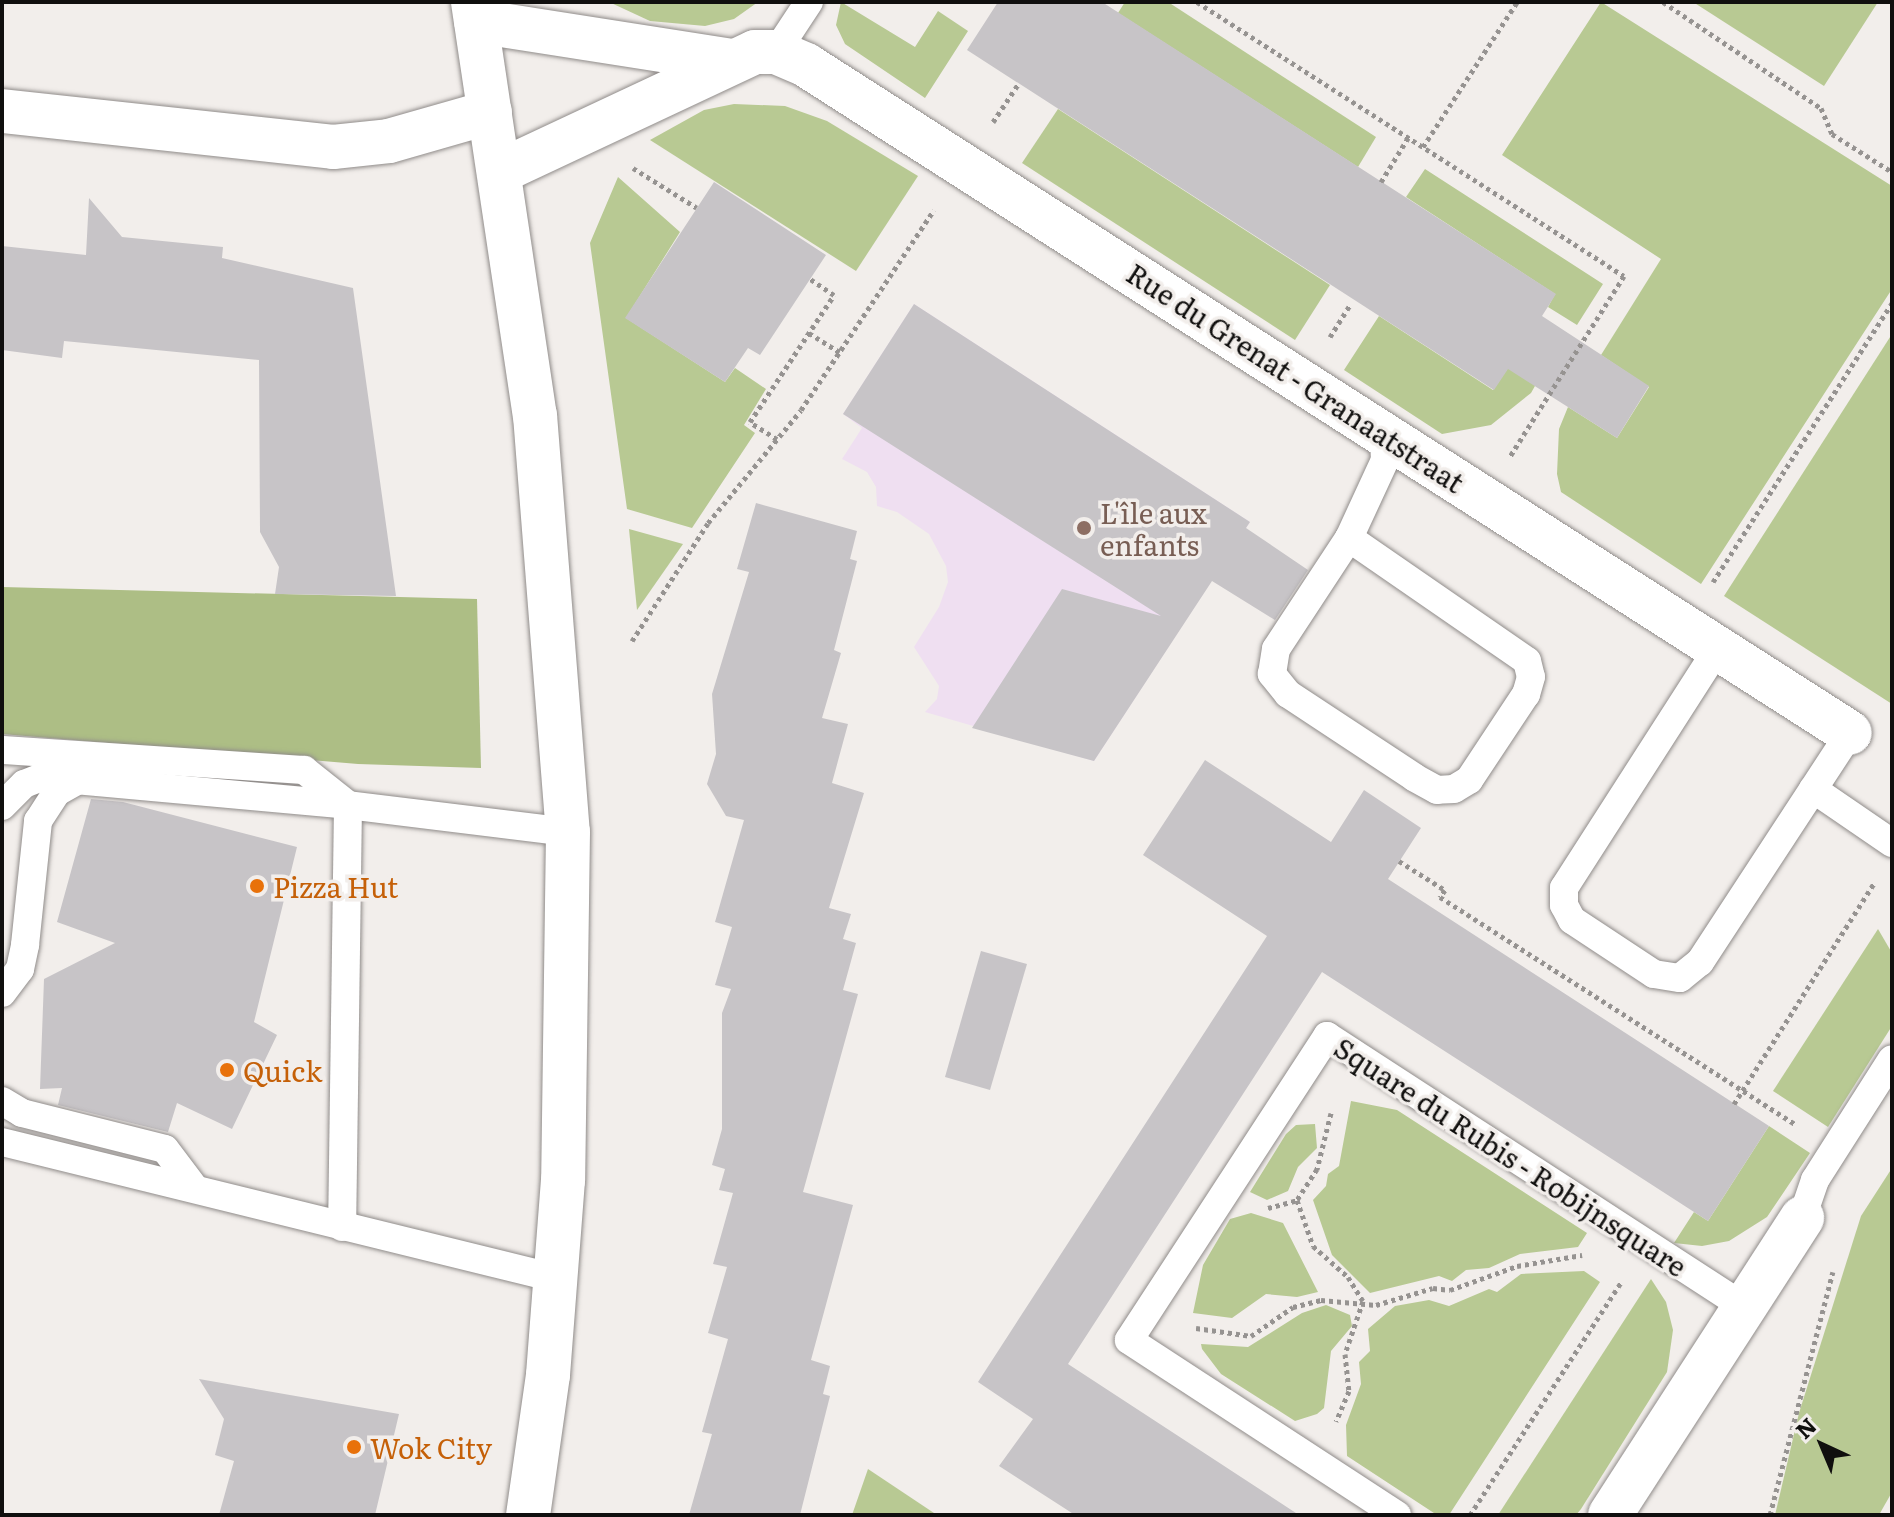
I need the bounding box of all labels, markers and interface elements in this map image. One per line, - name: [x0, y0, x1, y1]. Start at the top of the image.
- street label: Rue du Grenat - Granaatstraat: [1121, 255, 1471, 499]
- place label: L'île aux enfants: [1100, 495, 1207, 561]
- marker: L'île aux enfants: [1075, 519, 1093, 537]
- place label: Pizza Hut: [273, 869, 398, 903]
- marker: Pizza Hut: [248, 877, 266, 895]
- street label: Square du Rubis - Robijnsquare: [1329, 1029, 1693, 1283]
- place label: Quick: [243, 1053, 322, 1087]
- marker: Quick: [218, 1061, 236, 1079]
- north arrow: [1782, 1405, 1862, 1485]
- text: N: [1787, 1409, 1823, 1446]
- place label: Wok City: [370, 1430, 492, 1464]
- marker: Wok City: [345, 1438, 363, 1456]

